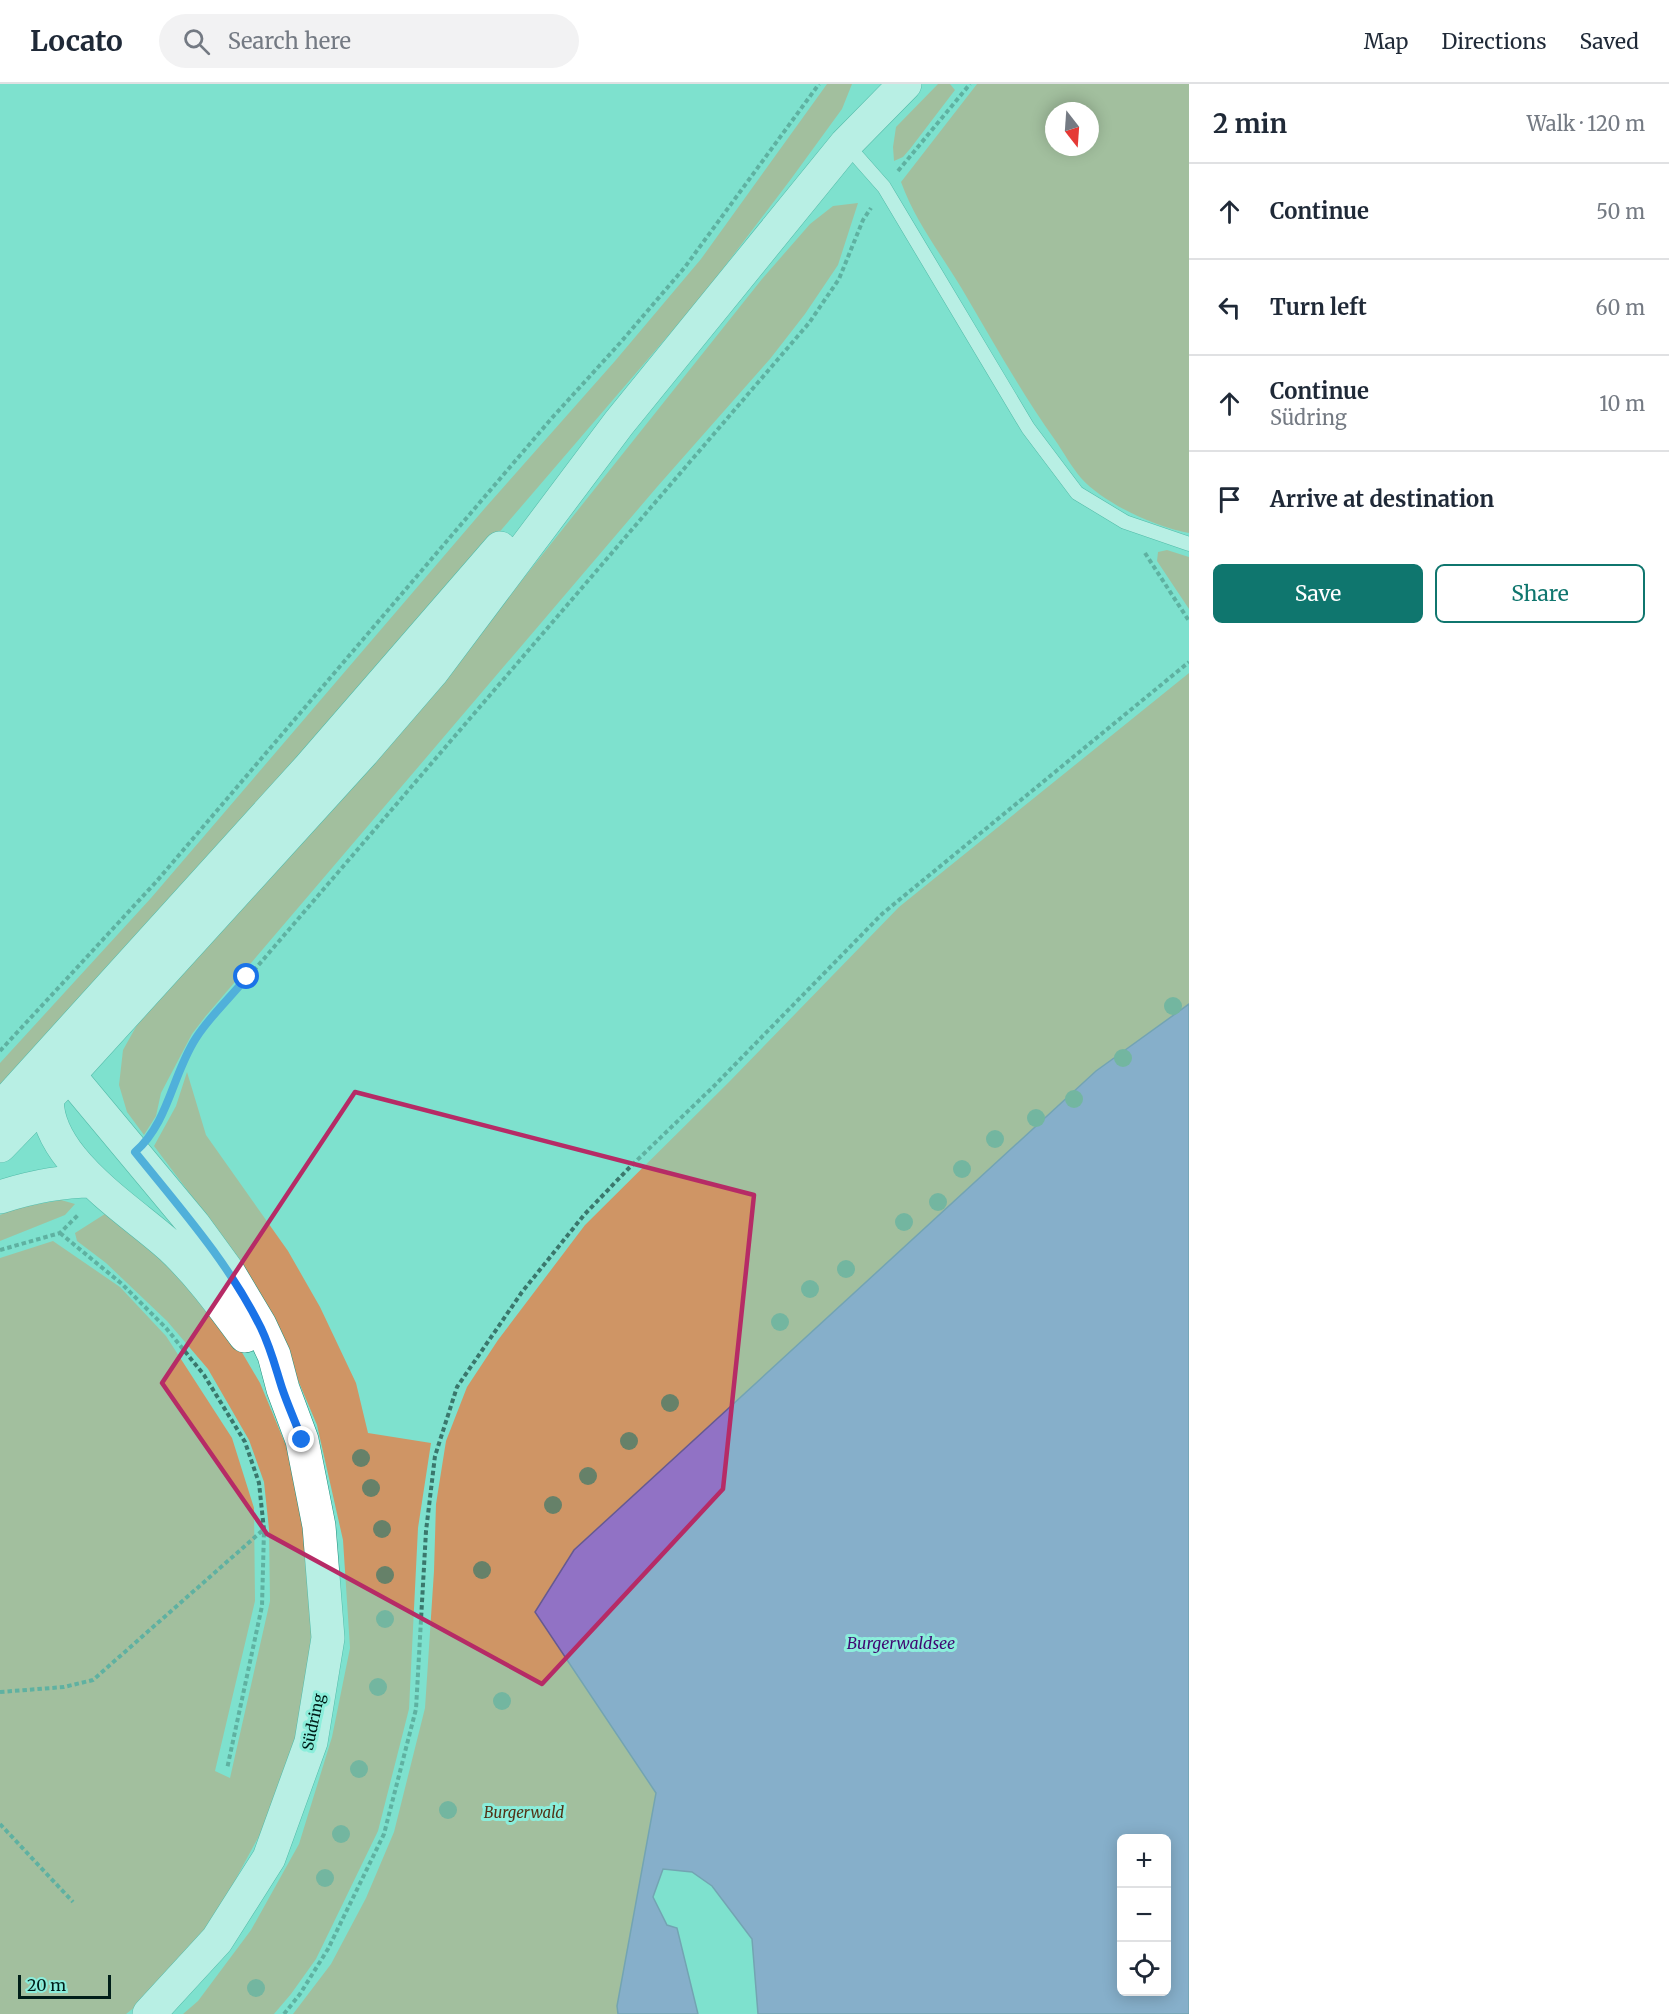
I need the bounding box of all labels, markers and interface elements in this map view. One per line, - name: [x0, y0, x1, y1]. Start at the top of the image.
- search box: [159, 14, 579, 68]
- text: Locato: [30, 23, 123, 59]
- icon: search: [180, 25, 213, 58]
- text: Search here: [228, 27, 351, 55]
- text: Map: [1364, 28, 1408, 55]
- text: Directions: [1441, 28, 1546, 55]
- text: Saved: [1579, 28, 1639, 55]
- north arrow: [1045, 102, 1099, 156]
- text: 2 min: [1213, 107, 1287, 140]
- text: Walk · 120 m: [1527, 111, 1645, 136]
- icon: ahead: [1213, 195, 1246, 228]
- text: Continue: [1270, 197, 1369, 225]
- text: 50 m: [1596, 199, 1645, 224]
- icon: left: [1213, 291, 1246, 324]
- text: Turn left: [1270, 293, 1367, 321]
- text: 60 m: [1595, 295, 1645, 320]
- text: Continue: [1270, 377, 1369, 405]
- icon: ahead: [1213, 387, 1246, 420]
- text: 10 m: [1599, 391, 1645, 416]
- text: Südring: [1270, 405, 1347, 430]
- icon: arrive: [1213, 483, 1246, 516]
- text: Arrive at destination: [1270, 485, 1494, 513]
- button: Save: [1213, 564, 1423, 623]
- button: Share: [1435, 564, 1645, 623]
- route start: [233, 963, 259, 989]
- route end: [288, 1426, 314, 1452]
- water label: Burgerwaldsee: [847, 1633, 955, 1653]
- street label: Südring: [298, 1692, 328, 1752]
- park label: Burgerwald: [484, 1803, 564, 1822]
- map controls: [1117, 1834, 1171, 1996]
- button: +: [1117, 1834, 1171, 1888]
- button: −: [1117, 1888, 1171, 1942]
- button: locate: [1117, 1942, 1171, 1996]
- scale bar: [18, 1972, 111, 2000]
- text: 20 m: [27, 1975, 66, 1995]

